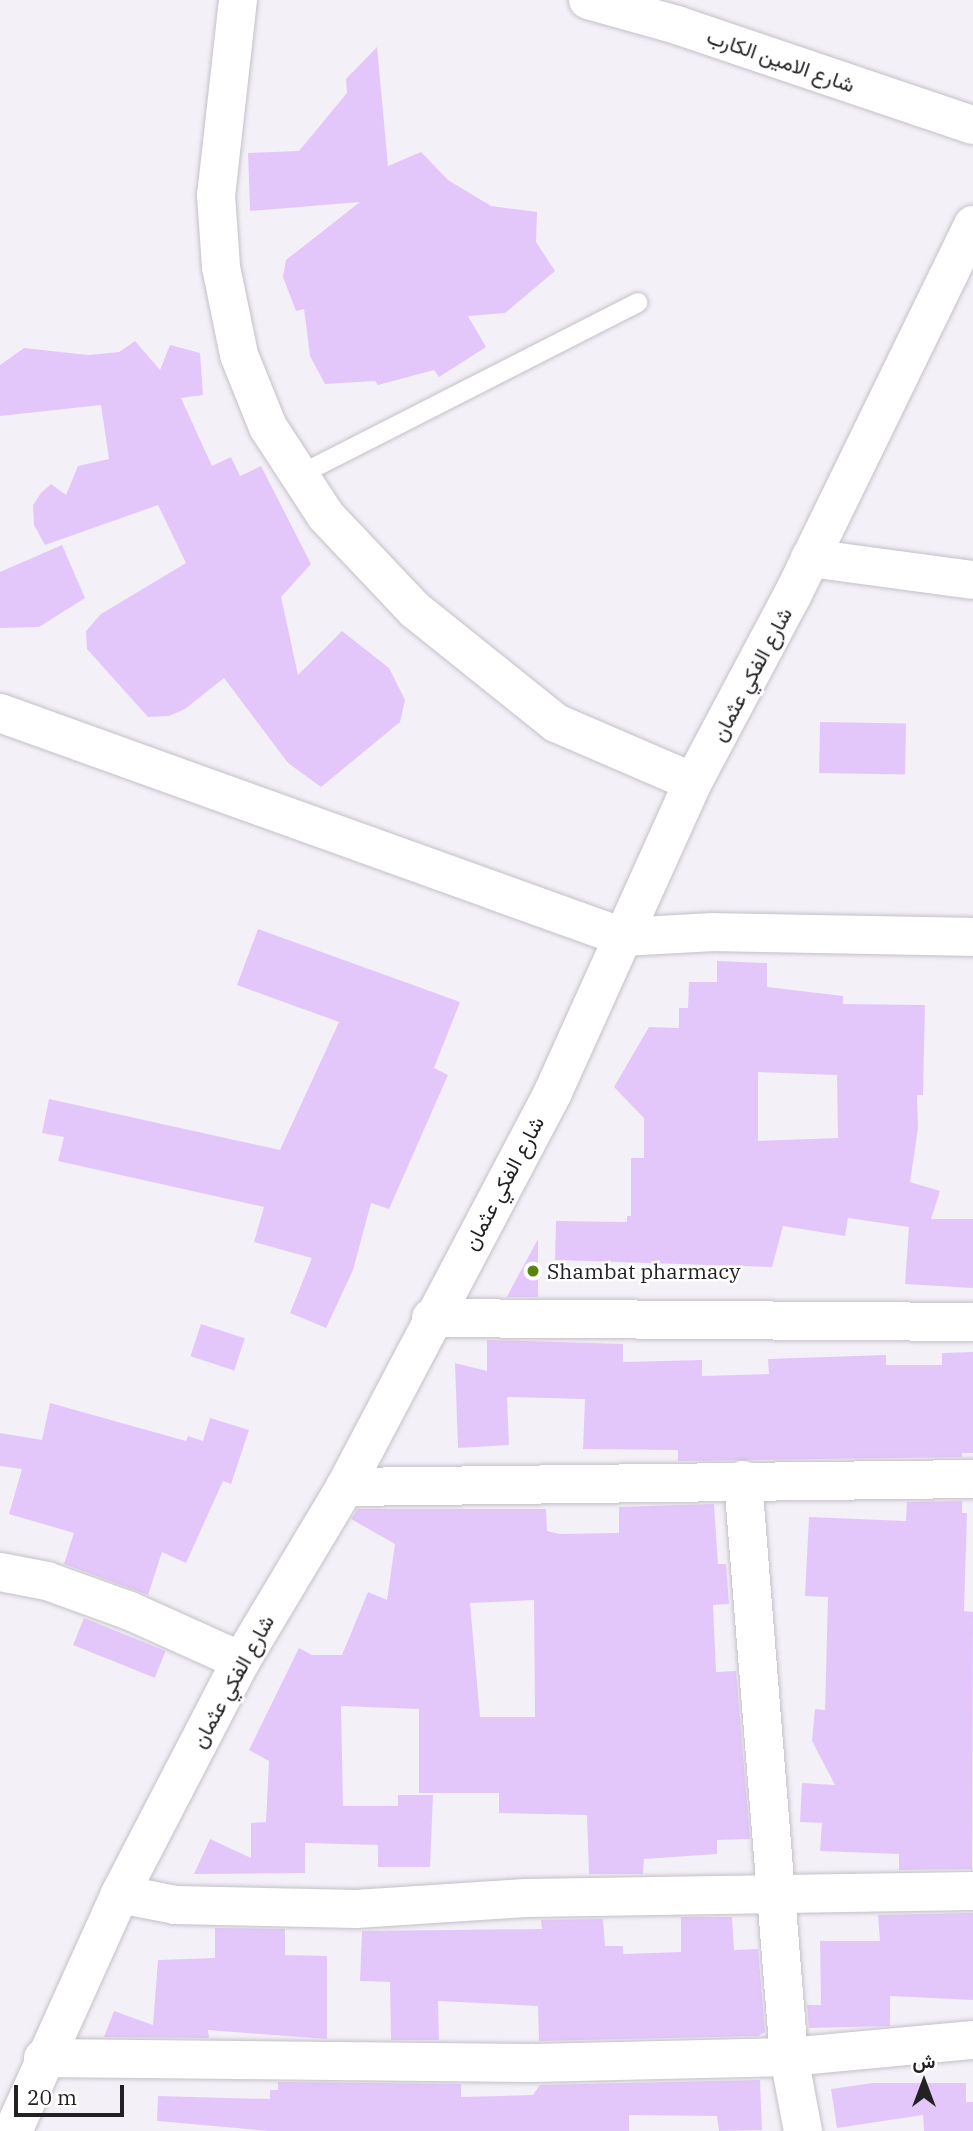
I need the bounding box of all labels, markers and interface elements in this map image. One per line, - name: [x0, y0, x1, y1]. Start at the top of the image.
- street label: شارع الامين الكارب: [704, 23, 858, 97]
- street label: شارع الفكي عثمان: [705, 603, 797, 745]
- street label: شارع الفكي عثمان: [457, 1112, 549, 1254]
- place label: Shambat pharmacy: [547, 1258, 741, 1284]
- marker: Shambat pharmacy: [525, 1263, 541, 1279]
- street label: شارع الفكي عثمان: [185, 1610, 279, 1752]
- north arrow: [889, 2047, 959, 2117]
- text: ش: [913, 2049, 935, 2073]
- scale bar: [18, 2072, 128, 2116]
- text: 20 m: [27, 2083, 77, 2111]

